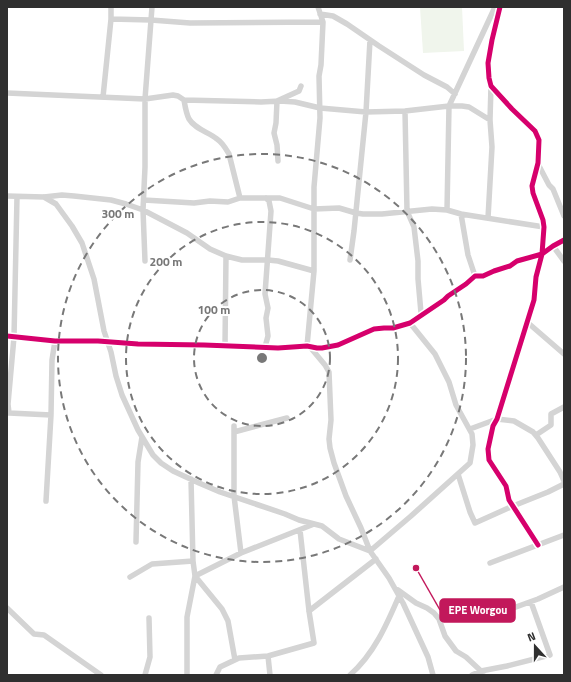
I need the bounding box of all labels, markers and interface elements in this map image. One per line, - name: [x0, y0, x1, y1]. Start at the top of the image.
- text: 300 m: [102, 204, 134, 223]
- text: 200 m: [150, 252, 182, 271]
- text: 100 m: [198, 300, 230, 319]
- centre of rings: [255, 351, 269, 365]
- callout: EPE Worgou: [440, 599, 515, 622]
- text: EPE Worgou: [449, 602, 507, 618]
- north arrow: [515, 626, 555, 666]
- text: N: [525, 628, 538, 645]

